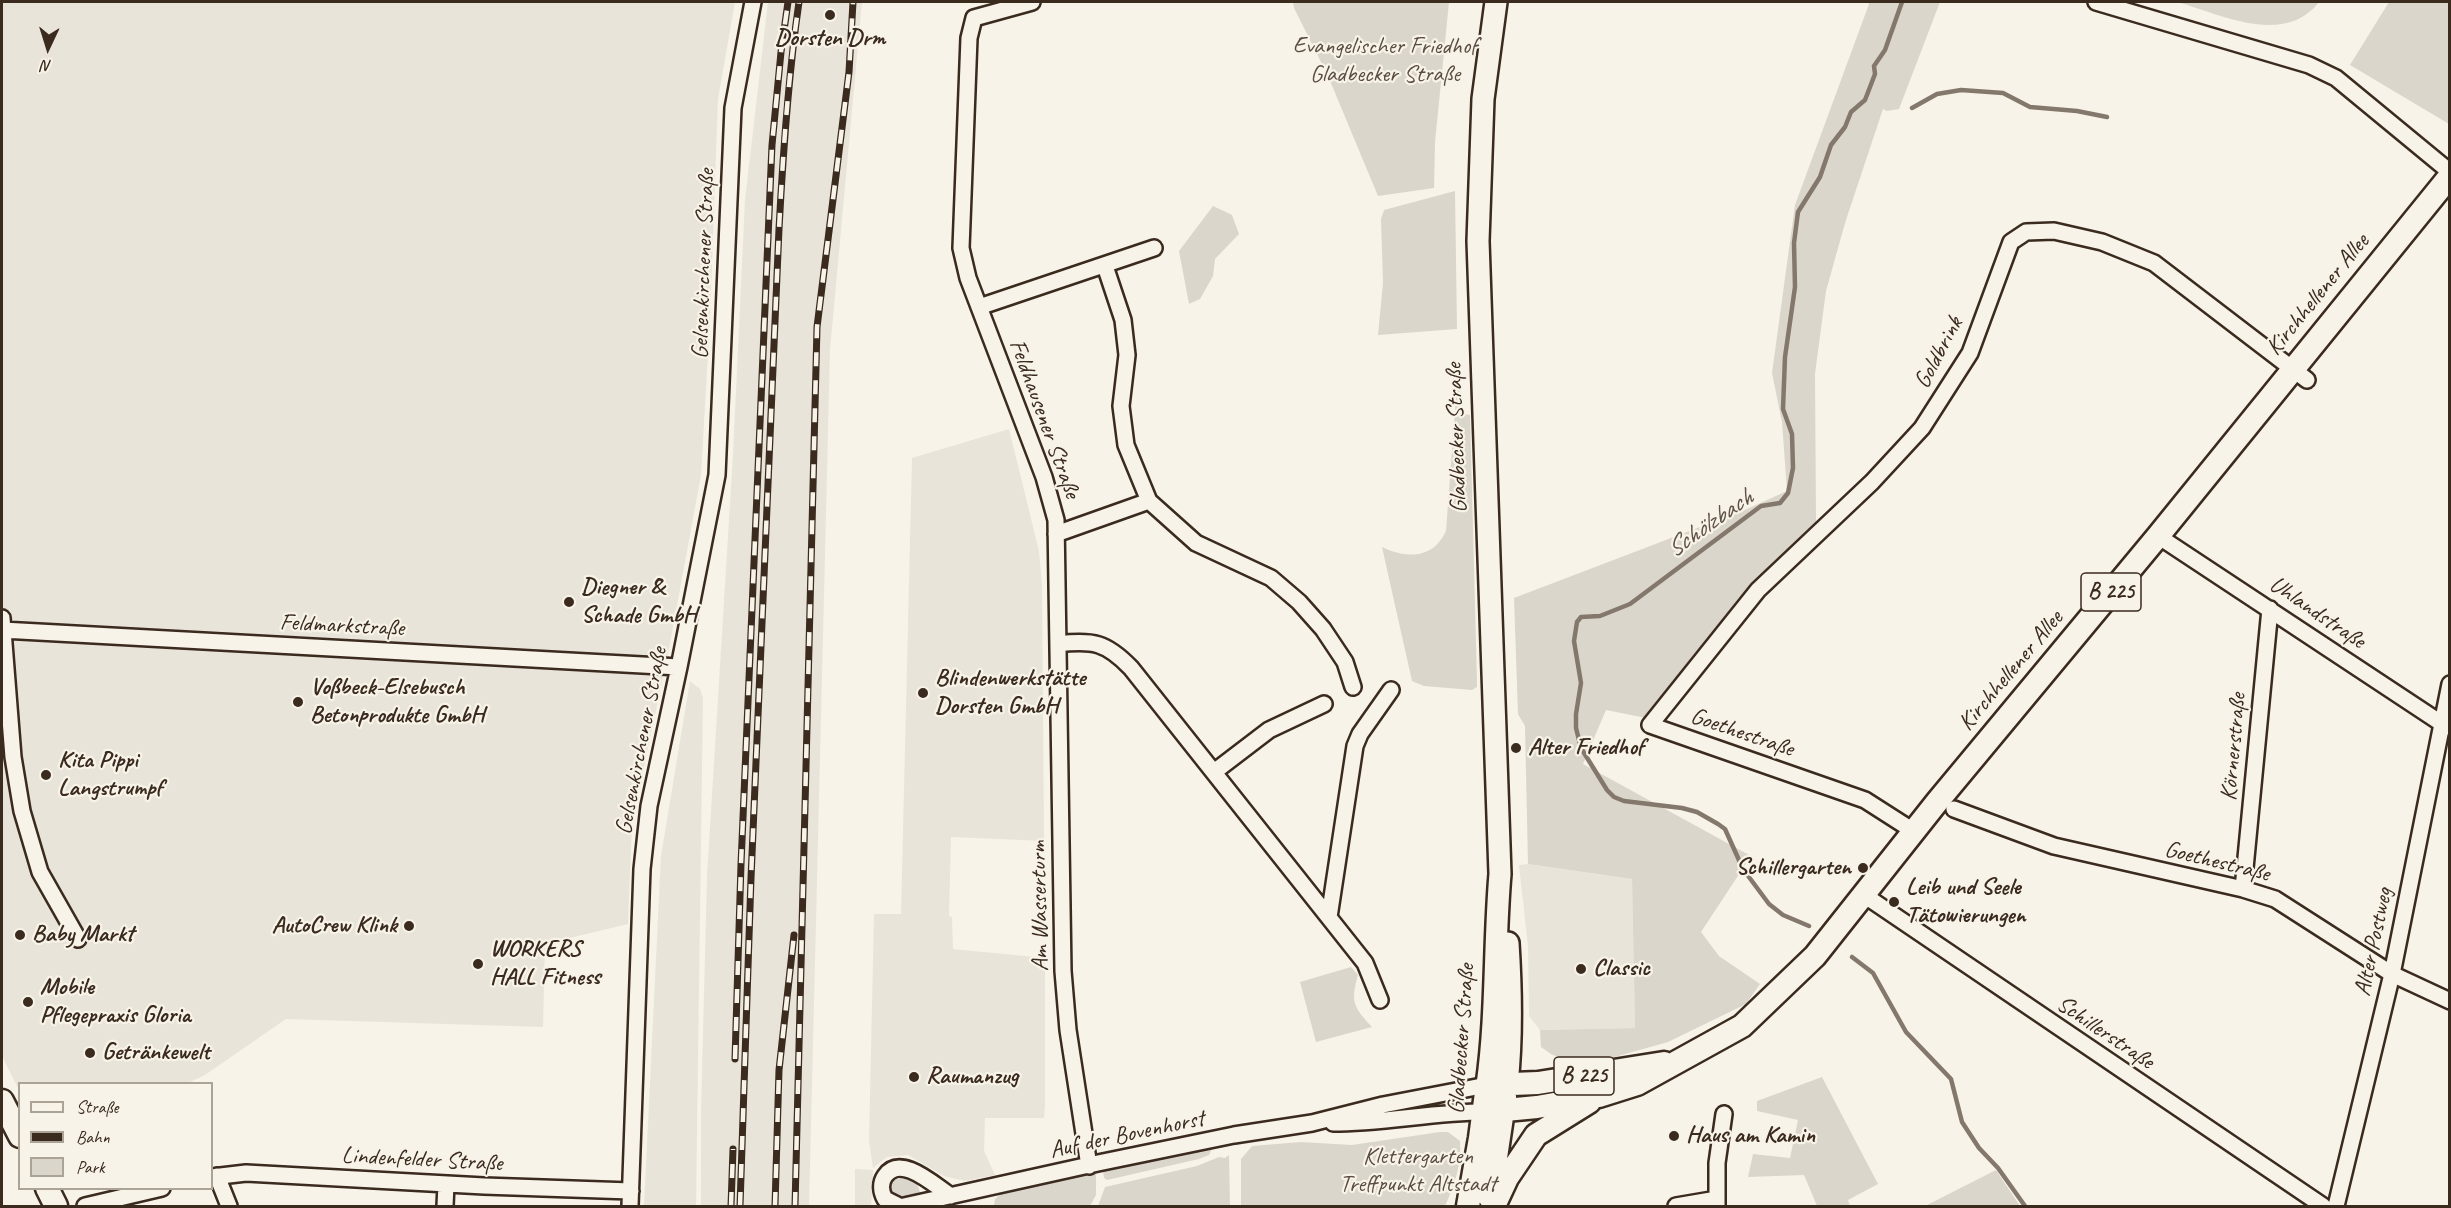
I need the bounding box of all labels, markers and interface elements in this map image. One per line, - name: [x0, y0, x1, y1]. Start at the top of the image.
- marker: Dorsten Drm: [823, 8, 837, 22]
- north arrow: [18, 18, 78, 78]
- place label: Dorsten Drm: [775, 25, 885, 53]
- park label: Evangelischer Friedhof Gladbecker Straße: [1293, 33, 1477, 89]
- text: N: [41, 56, 52, 76]
- street label: Gelsenkirchener Straße: [686, 169, 722, 359]
- street label: Kirchhellener Allee: [2260, 228, 2376, 362]
- street label: Goldbrink: [1908, 312, 1970, 394]
- street label: Feldhausener Straße: [1002, 336, 1086, 502]
- street label: Gladbecker Straße: [1440, 362, 1474, 514]
- water label: Schölzbach: [1661, 483, 1759, 565]
- street label: Uhlandstraße: [2263, 570, 2371, 656]
- road number: B 225: [2081, 573, 2141, 611]
- place label: Diegner & Schade GmbH: [581, 574, 697, 630]
- marker: Diegner & Schade GmbH: [562, 595, 576, 609]
- street label: Kirchhellener Allee: [1952, 605, 2070, 737]
- street label: Feldmarkstraße: [279, 608, 405, 644]
- street label: Gelsenkirchener Straße: [610, 645, 674, 837]
- place label: Blindenwerkstätte Dorsten GmbH: [935, 665, 1085, 721]
- place label: Voßbeck-Elsebusch Betonprodukte GmbH: [310, 674, 484, 730]
- marker: Blindenwerkstätte Dorsten GmbH: [916, 686, 930, 700]
- street label: Körnerstraße: [2215, 692, 2253, 802]
- marker: Voßbeck-Elsebusch Betonprodukte GmbH: [291, 695, 305, 709]
- street label: Goethestraße: [1687, 702, 1797, 764]
- place label: Alter Friedhof: [1528, 734, 1644, 762]
- marker: Alter Friedhof: [1509, 741, 1523, 755]
- place label: Kita Pippi Langstrumpf: [58, 747, 162, 803]
- marker: Kita Pippi Langstrumpf: [39, 768, 53, 782]
- street label: Goethestraße: [2162, 835, 2272, 889]
- street label: Am Wasserturm: [1024, 840, 1056, 972]
- place label: Schillergarten: [1735, 854, 1851, 882]
- marker: Schillergarten: [1856, 861, 1870, 875]
- place label: Leib und Seele Tätowierungen: [1906, 874, 2026, 930]
- street label: Alter Postweg: [2348, 885, 2400, 999]
- marker: Leib und Seele Tätowierungen: [1887, 895, 1901, 909]
- place label: AutoCrew Klink: [272, 912, 397, 940]
- marker: AutoCrew Klink: [402, 919, 416, 933]
- place label: Baby Markt: [32, 921, 134, 949]
- marker: Baby Markt: [13, 928, 27, 942]
- place label: WORKERS HALL Fitness: [490, 936, 601, 992]
- place label: Classic: [1593, 955, 1650, 983]
- marker: WORKERS HALL Fitness: [471, 957, 485, 971]
- marker: Classic: [1574, 962, 1588, 976]
- street label: Gladbecker Straße: [1442, 963, 1482, 1115]
- place label: Mobile Pflegepraxis Gloria: [40, 974, 191, 1030]
- street label: Schillerstraße: [2051, 990, 2159, 1076]
- marker: Mobile Pflegepraxis Gloria: [21, 995, 35, 1009]
- place label: Getränkewelt: [102, 1039, 210, 1067]
- marker: Getränkewelt: [83, 1046, 97, 1060]
- road number: B 225: [1554, 1057, 1614, 1095]
- place label: Raumanzug: [926, 1063, 1018, 1091]
- marker: Raumanzug: [907, 1070, 921, 1084]
- legend: [18, 1082, 213, 1190]
- text: Straße: [76, 1096, 118, 1118]
- street label: Auf der Bovenhorst: [1047, 1105, 1207, 1165]
- place label: Haus am Kamin: [1686, 1122, 1815, 1150]
- text: Bahn: [76, 1126, 110, 1148]
- marker: Haus am Kamin: [1667, 1129, 1681, 1143]
- street label: Lindenfelder Straße: [341, 1141, 503, 1179]
- park label: Klettergarten Treffpunkt Altstadt: [1340, 1143, 1496, 1199]
- text: Park: [76, 1156, 105, 1178]

